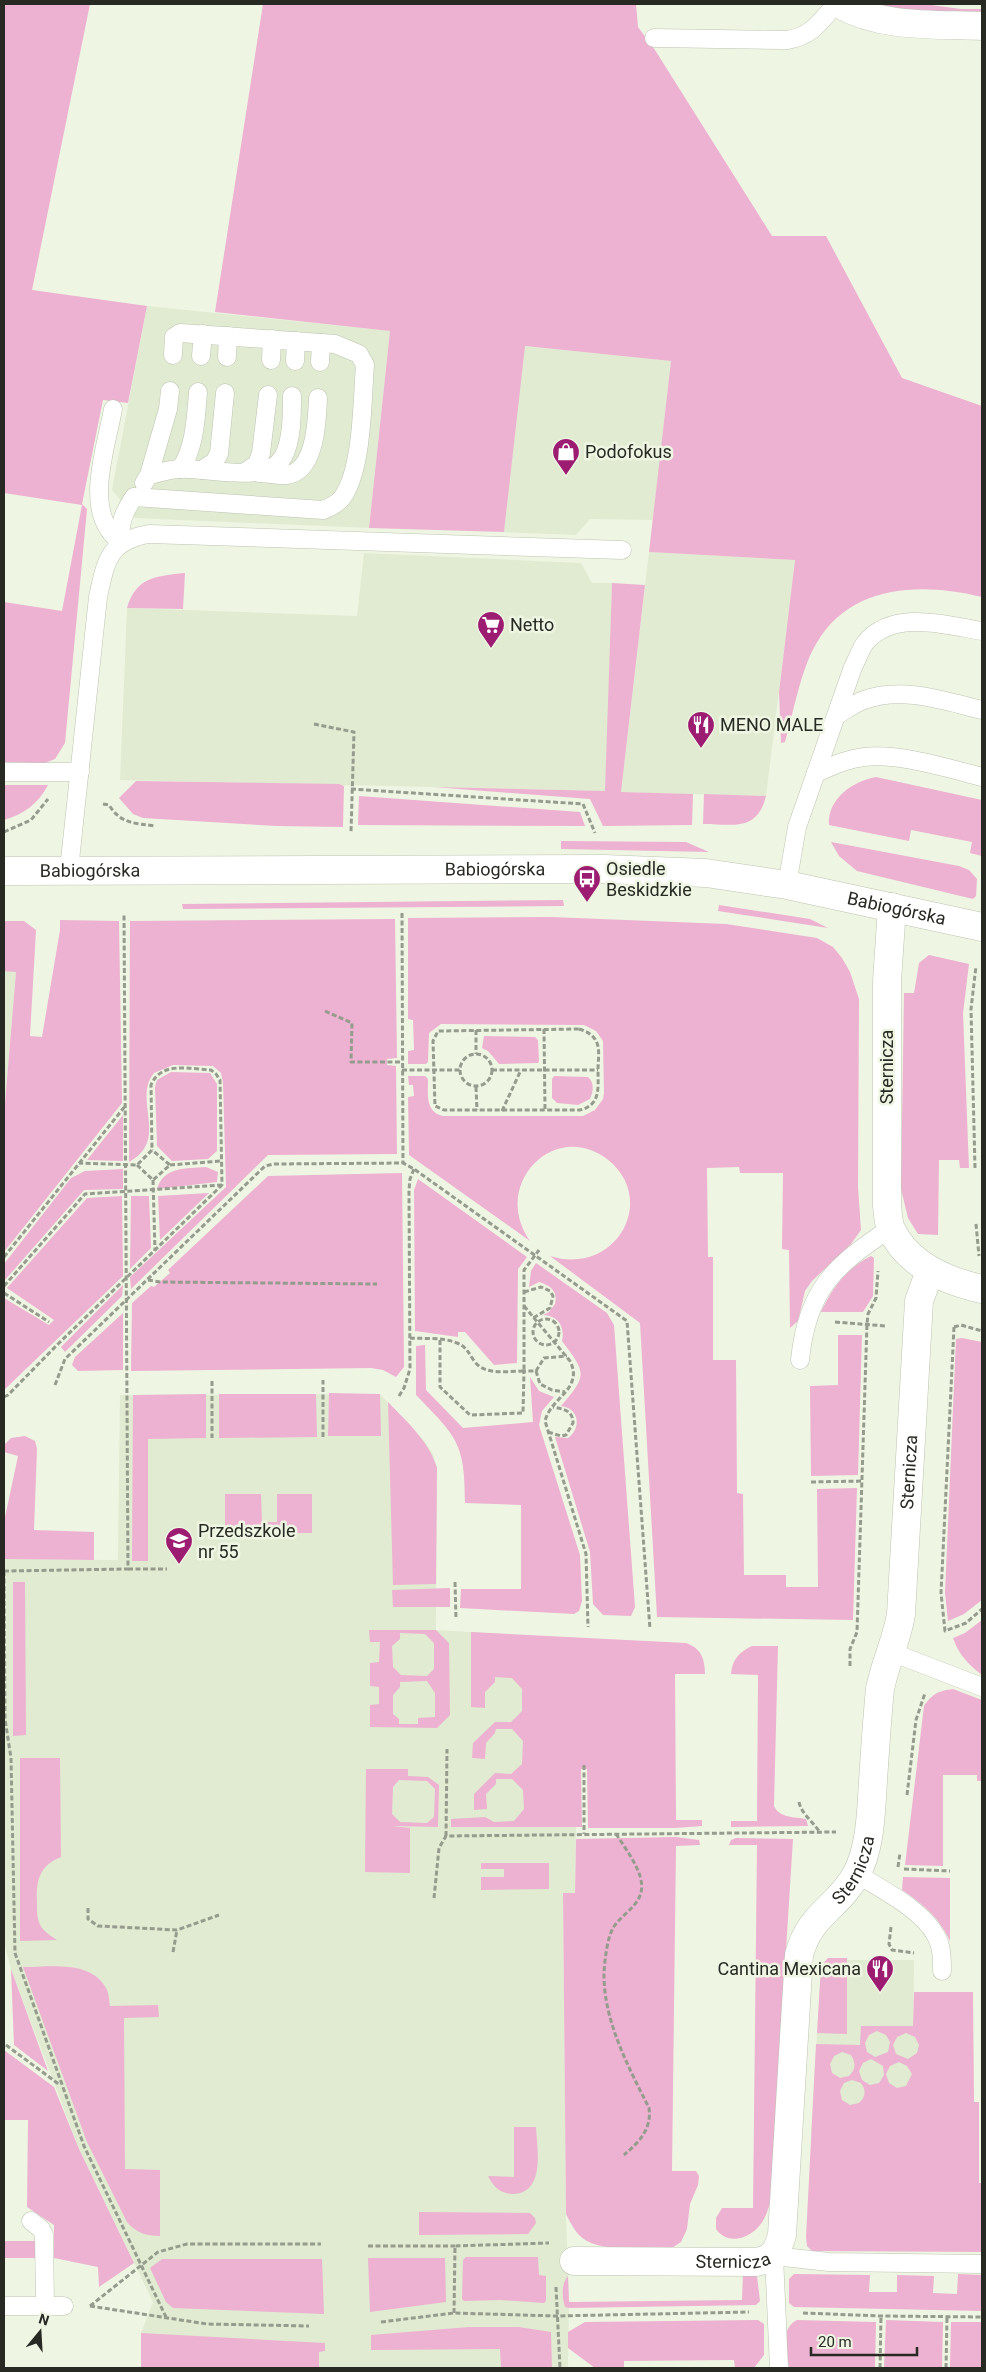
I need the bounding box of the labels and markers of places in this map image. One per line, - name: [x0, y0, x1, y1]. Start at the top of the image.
- shop icon: Podofokus: [551, 437, 581, 476]
- place label: Podofokus: [585, 441, 672, 462]
- supermarket icon: Netto: [476, 610, 506, 649]
- place label: Netto: [510, 614, 554, 635]
- restaurant icon: MENO MALE: [686, 710, 716, 749]
- place label: MENO MALE: [720, 714, 823, 735]
- place label: Osiedle Beskidzkie: [606, 858, 692, 900]
- bus stop icon: Osiedle Beskidzkie: [572, 864, 602, 903]
- place label: Przedszkole nr 55: [198, 1520, 295, 1562]
- school or university icon: Przedszkole nr 55: [164, 1526, 194, 1565]
- restaurant icon: Cantina Mexicana: [865, 1954, 895, 1993]
- place label: Cantina Mexicana: [718, 1958, 861, 1979]

